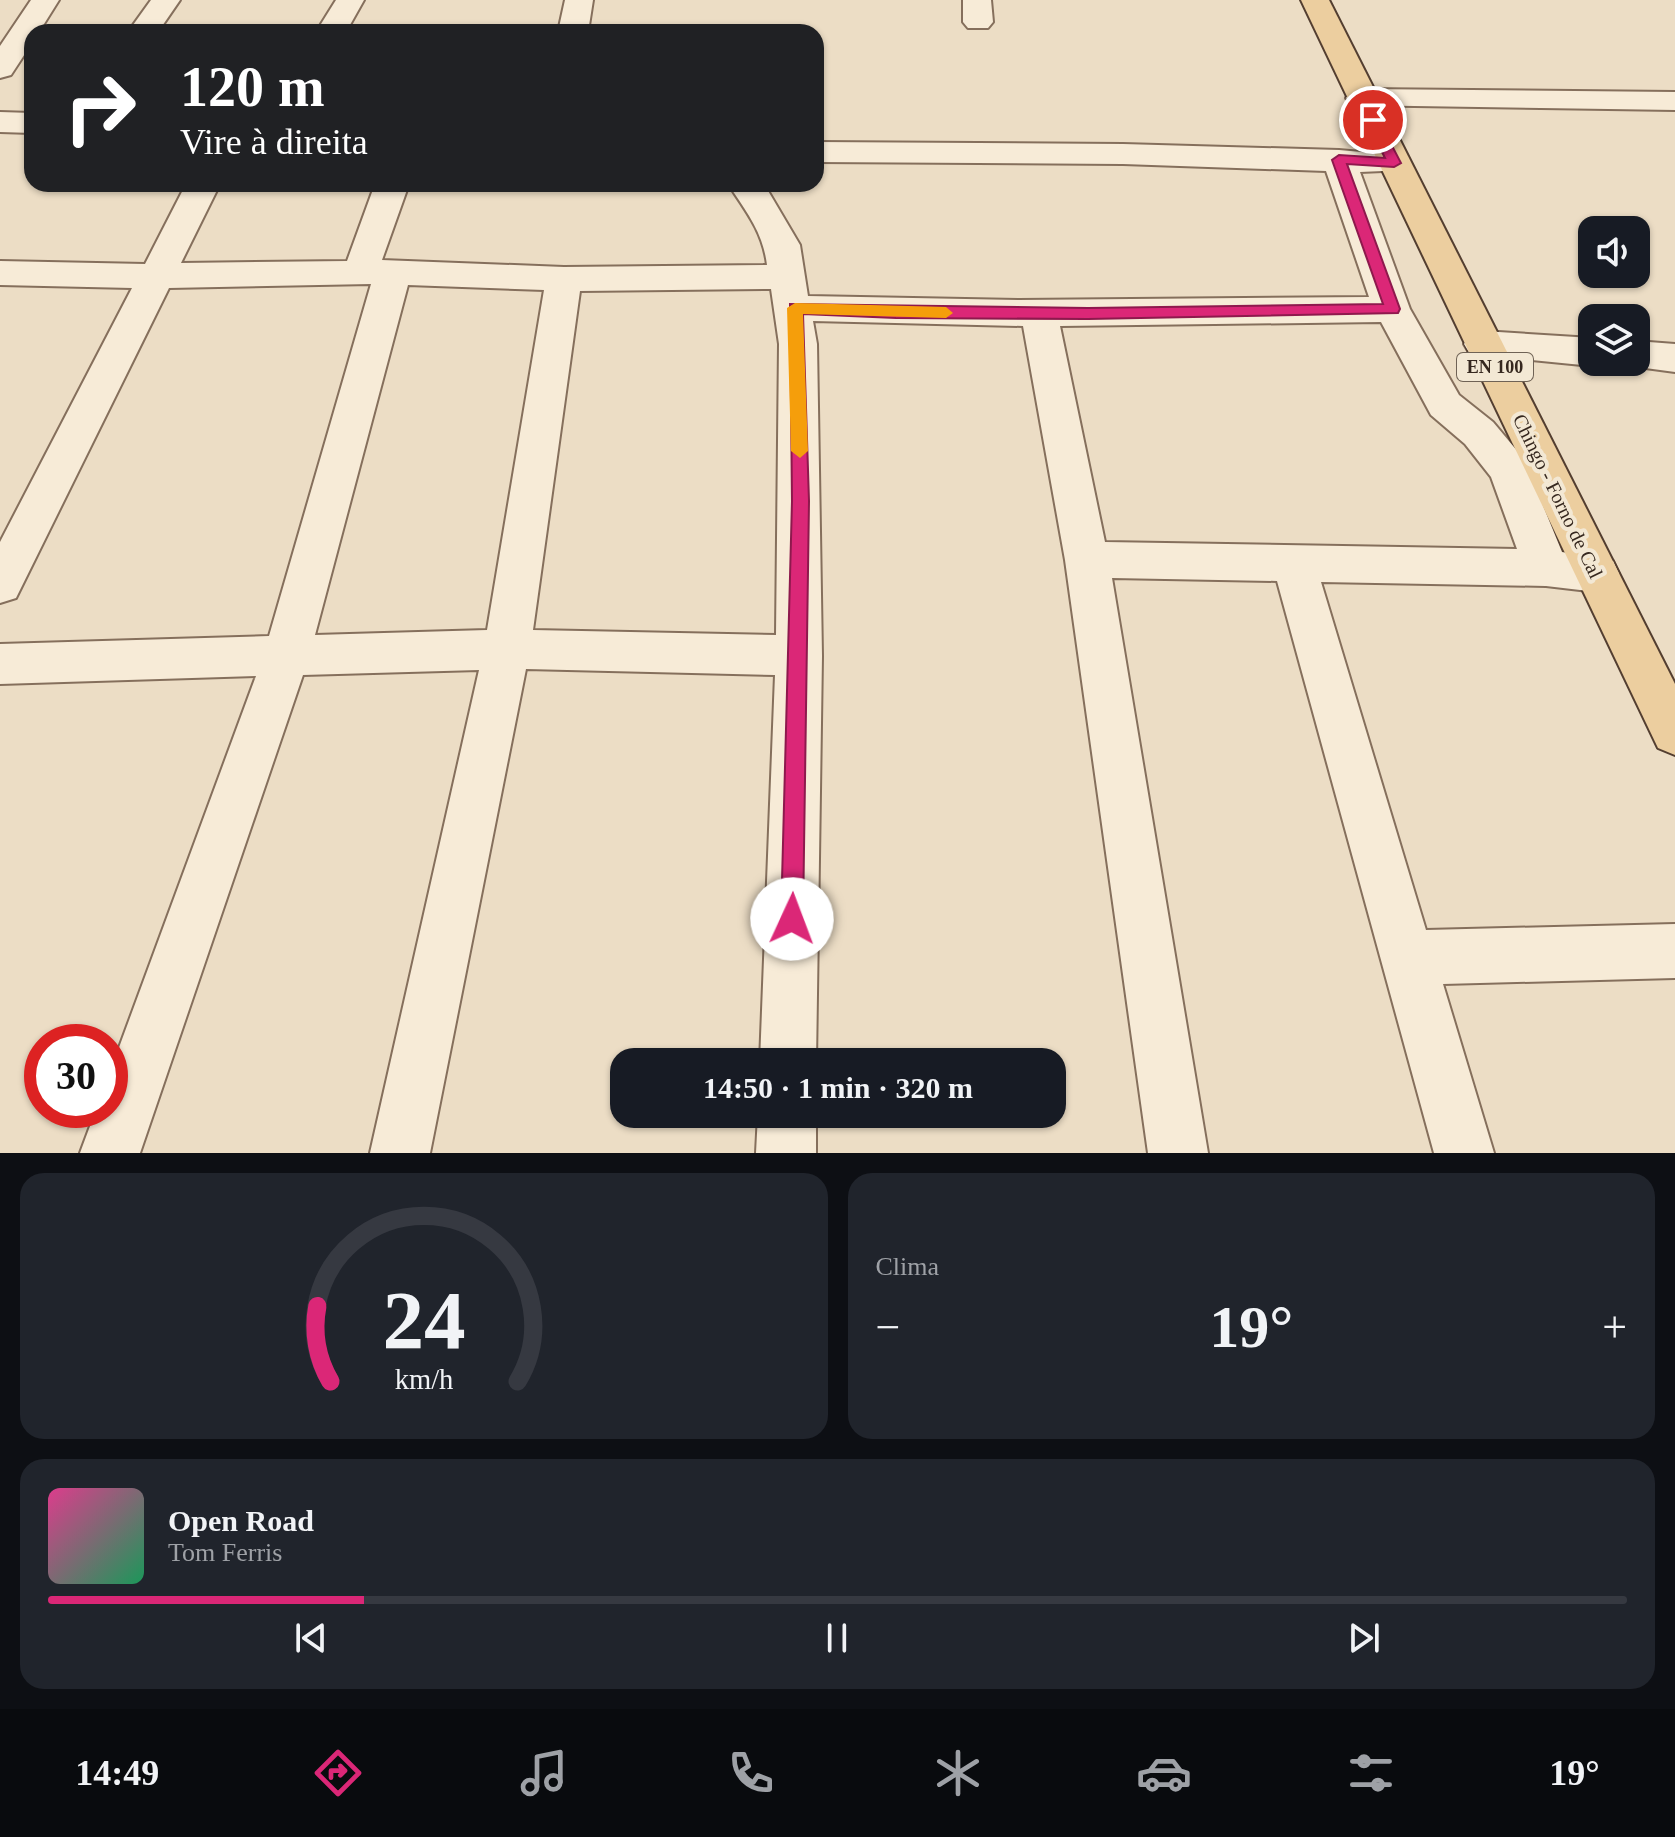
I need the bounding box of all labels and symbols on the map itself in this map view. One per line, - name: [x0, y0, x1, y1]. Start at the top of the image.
- pin: [1339, 86, 1407, 154]
- road number: EN 100: [1457, 353, 1533, 381]
- street label: Chingo - Forno de Cal: [1508, 410, 1608, 583]
- position arrow: [750, 877, 834, 961]
- speed limit sign: 30: [24, 1024, 128, 1128]

